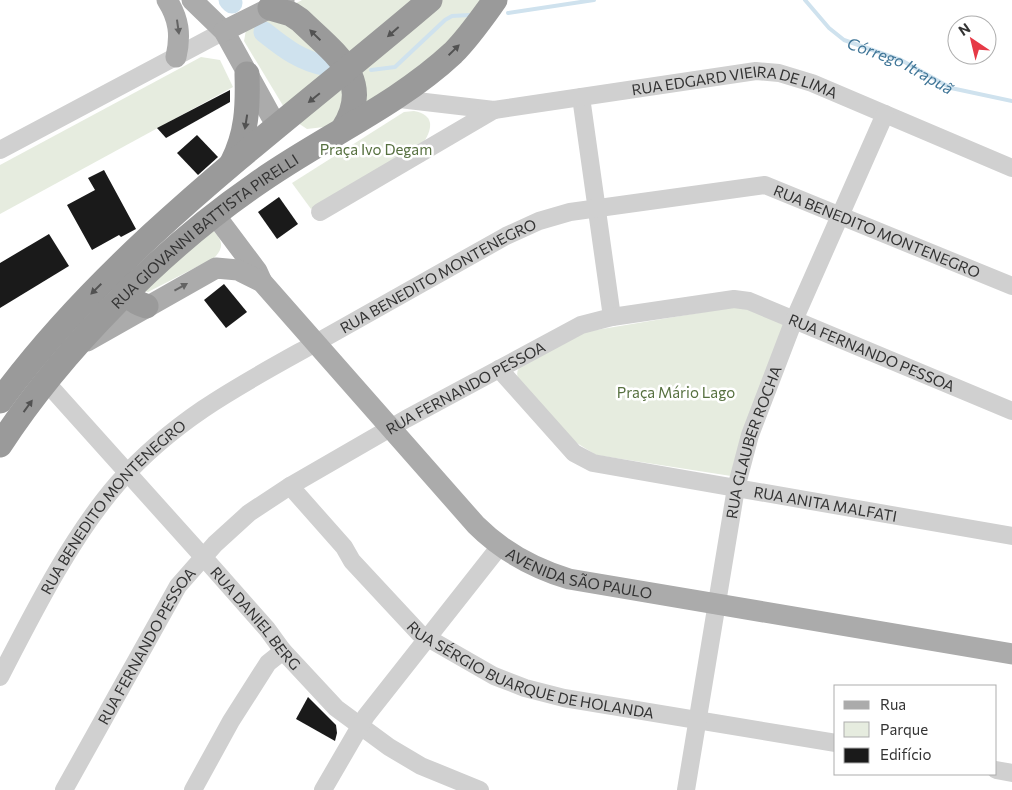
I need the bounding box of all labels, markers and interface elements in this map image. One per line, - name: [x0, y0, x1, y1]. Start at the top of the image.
- north arrow: [947, 15, 997, 65]
- text: N: [955, 19, 973, 39]
- one-way arrow: [175, 20, 183, 36]
- one-way arrow: [387, 26, 400, 37]
- one-way arrow: [309, 29, 321, 41]
- water label: Córrego Itrapuã: [845, 32, 958, 97]
- one-way arrow: [448, 44, 460, 56]
- street label: RUA EDGARD VIEIRA DE LIMA: [630, 62, 840, 102]
- one-way arrow: [308, 93, 321, 104]
- one-way arrow: [242, 115, 250, 131]
- park label: Praça Ivo Degam: [320, 140, 432, 158]
- street label: RUA GIOVANNI BATTISTA PIRELLI: [107, 150, 301, 312]
- street label: RUA BENEDITO MONTENEGRO: [771, 181, 983, 281]
- street label: RUA BENEDITO MONTENEGRO: [337, 214, 539, 337]
- one-way arrow: [174, 282, 187, 291]
- one-way arrow: [90, 283, 102, 295]
- street label: RUA FERNANDO PESSOA: [786, 310, 958, 395]
- street label: RUA FERNANDO PESSOA: [383, 337, 548, 438]
- street label: RUA GLAUBER ROCHA: [722, 363, 785, 520]
- park label: Praça Mário Lago: [617, 383, 735, 401]
- one-way arrow: [23, 400, 34, 413]
- street label: RUA BENEDITO MONTENEGRO: [37, 416, 189, 597]
- street label: RUA ANITA MALFATI: [752, 482, 898, 525]
- street label: AVENIDA SÃO PAULO: [503, 543, 654, 602]
- street label: RUA DANIEL BERG: [207, 563, 305, 673]
- street label: RUA FERNANDO PESSOA: [94, 564, 199, 727]
- street label: RUA SÉRGIO BUARQUE DE HOLANDA: [403, 617, 656, 722]
- legend: [834, 685, 997, 775]
- text: Rua: [880, 695, 906, 713]
- text: Parque: [880, 720, 928, 738]
- text: Edifício: [880, 745, 931, 763]

